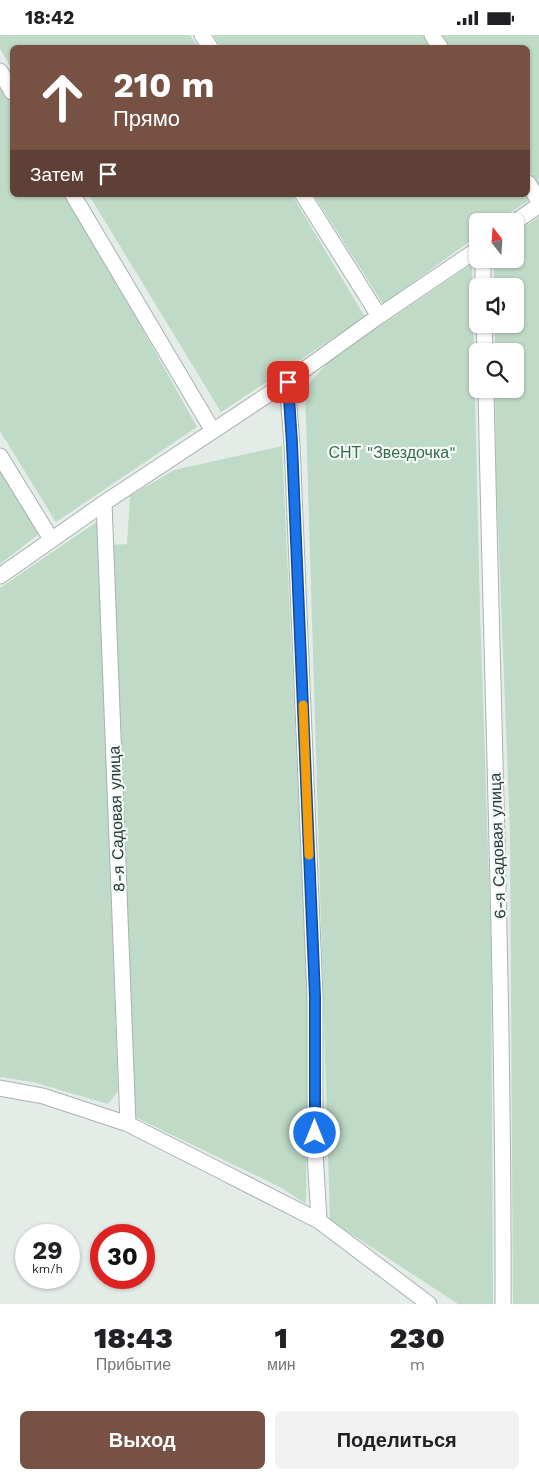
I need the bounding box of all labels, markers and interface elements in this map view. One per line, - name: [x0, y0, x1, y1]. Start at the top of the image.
- text: 18:42: [25, 6, 74, 29]
- text: 210 m: [113, 64, 214, 106]
- icon: ahead: [30, 65, 95, 130]
- text: Прямо: [113, 106, 180, 131]
- icon: arrive: [94, 160, 122, 188]
- text: Затем: [30, 163, 84, 186]
- north arrow: [469, 213, 524, 267]
- map controls: [469, 213, 524, 398]
- button: sound: [469, 278, 524, 333]
- button: search: [469, 343, 524, 398]
- pin: [267, 361, 309, 403]
- icon: arrive: [274, 368, 302, 396]
- park label: СНТ "Звездочка": [328, 443, 456, 462]
- street label: 8-я Садовая улица: [104, 745, 129, 892]
- street label: 6-я Садовая улица: [485, 772, 510, 919]
- position arrow: [288, 1106, 340, 1158]
- speed limit sign: 30: [90, 1224, 155, 1289]
- text: 29: [32, 1236, 63, 1265]
- text: km/h: [32, 1262, 63, 1276]
- text: 18:43: [94, 1320, 173, 1355]
- text: 1: [275, 1320, 288, 1355]
- text: 230: [390, 1320, 445, 1355]
- text: Прибытие: [96, 1355, 171, 1374]
- text: мин: [267, 1355, 296, 1374]
- text: m: [410, 1355, 425, 1374]
- button: Выход: [20, 1411, 265, 1469]
- button: Поделиться: [275, 1411, 519, 1469]

